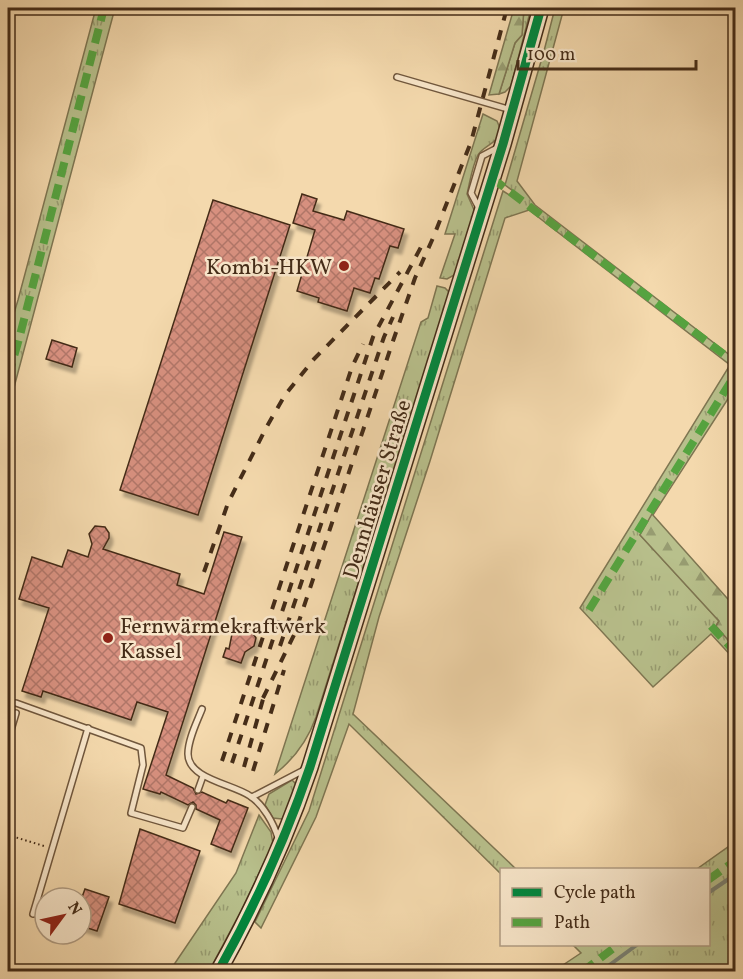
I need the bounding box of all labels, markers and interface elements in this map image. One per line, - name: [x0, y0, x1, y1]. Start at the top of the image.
- scale bar: [518, 33, 696, 71]
- text: 100 m: [527, 43, 576, 68]
- place label: Kombi-HKW: [206, 253, 332, 284]
- marker: Kombi-HKW: [337, 259, 351, 273]
- street label: Dennhäuser Straße: [336, 396, 420, 583]
- place label: Fernwärmekraftwerk Kassel: [120, 612, 326, 668]
- marker: Fernwärmekraftwerk Kassel: [101, 631, 115, 645]
- legend: [500, 868, 710, 946]
- text: Cycle path: [554, 881, 636, 906]
- north arrow: [33, 886, 93, 946]
- text: N: [62, 898, 86, 920]
- text: Path: [554, 911, 590, 936]

